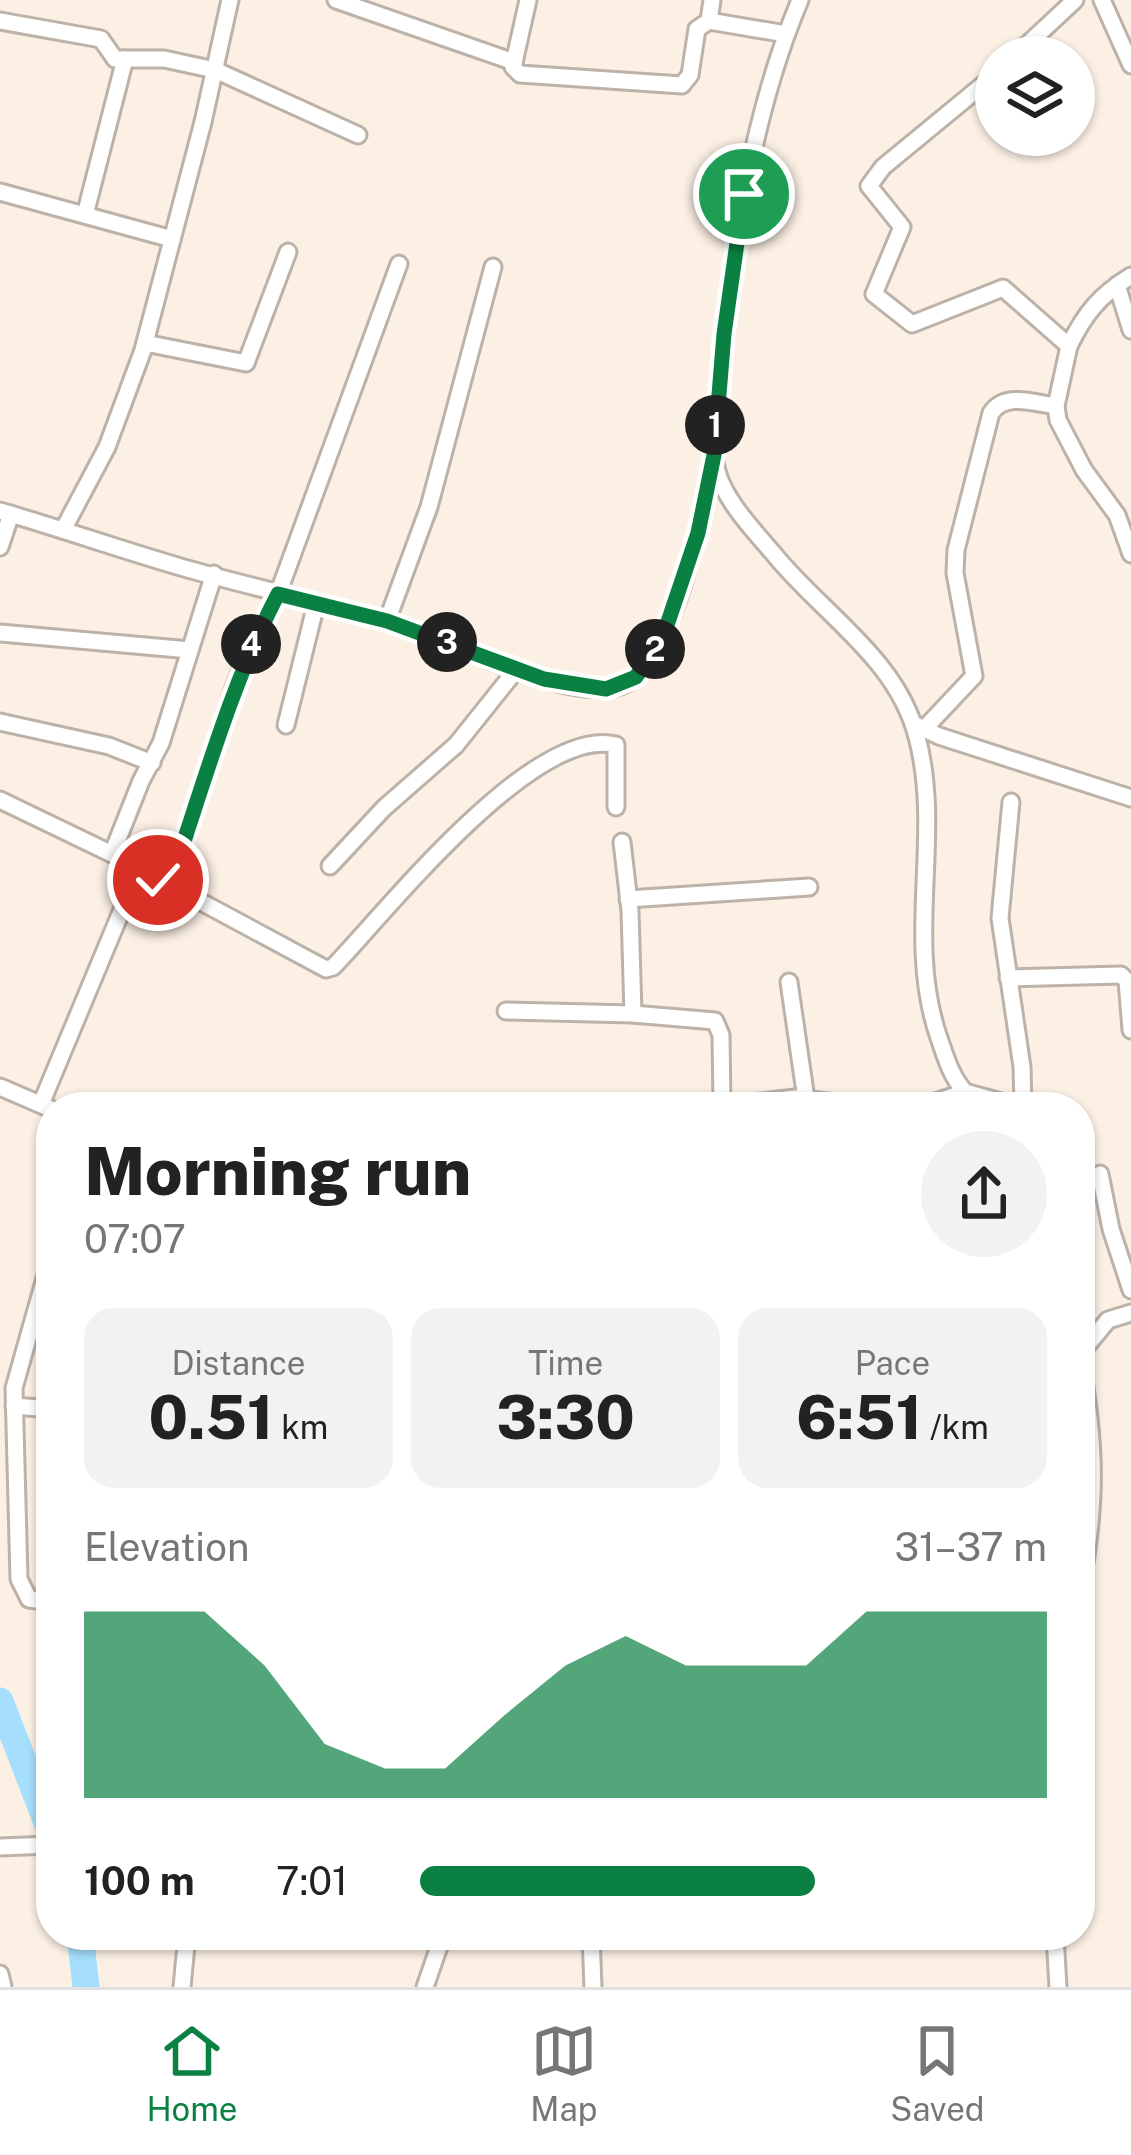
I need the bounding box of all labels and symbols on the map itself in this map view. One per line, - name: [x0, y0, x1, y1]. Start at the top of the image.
- pin: [693, 143, 795, 245]
- pin: 1: [685, 395, 745, 455]
- pin: 3: [417, 612, 477, 672]
- pin: 4: [221, 614, 281, 674]
- pin: 2: [625, 619, 685, 679]
- pin: [107, 829, 209, 931]

